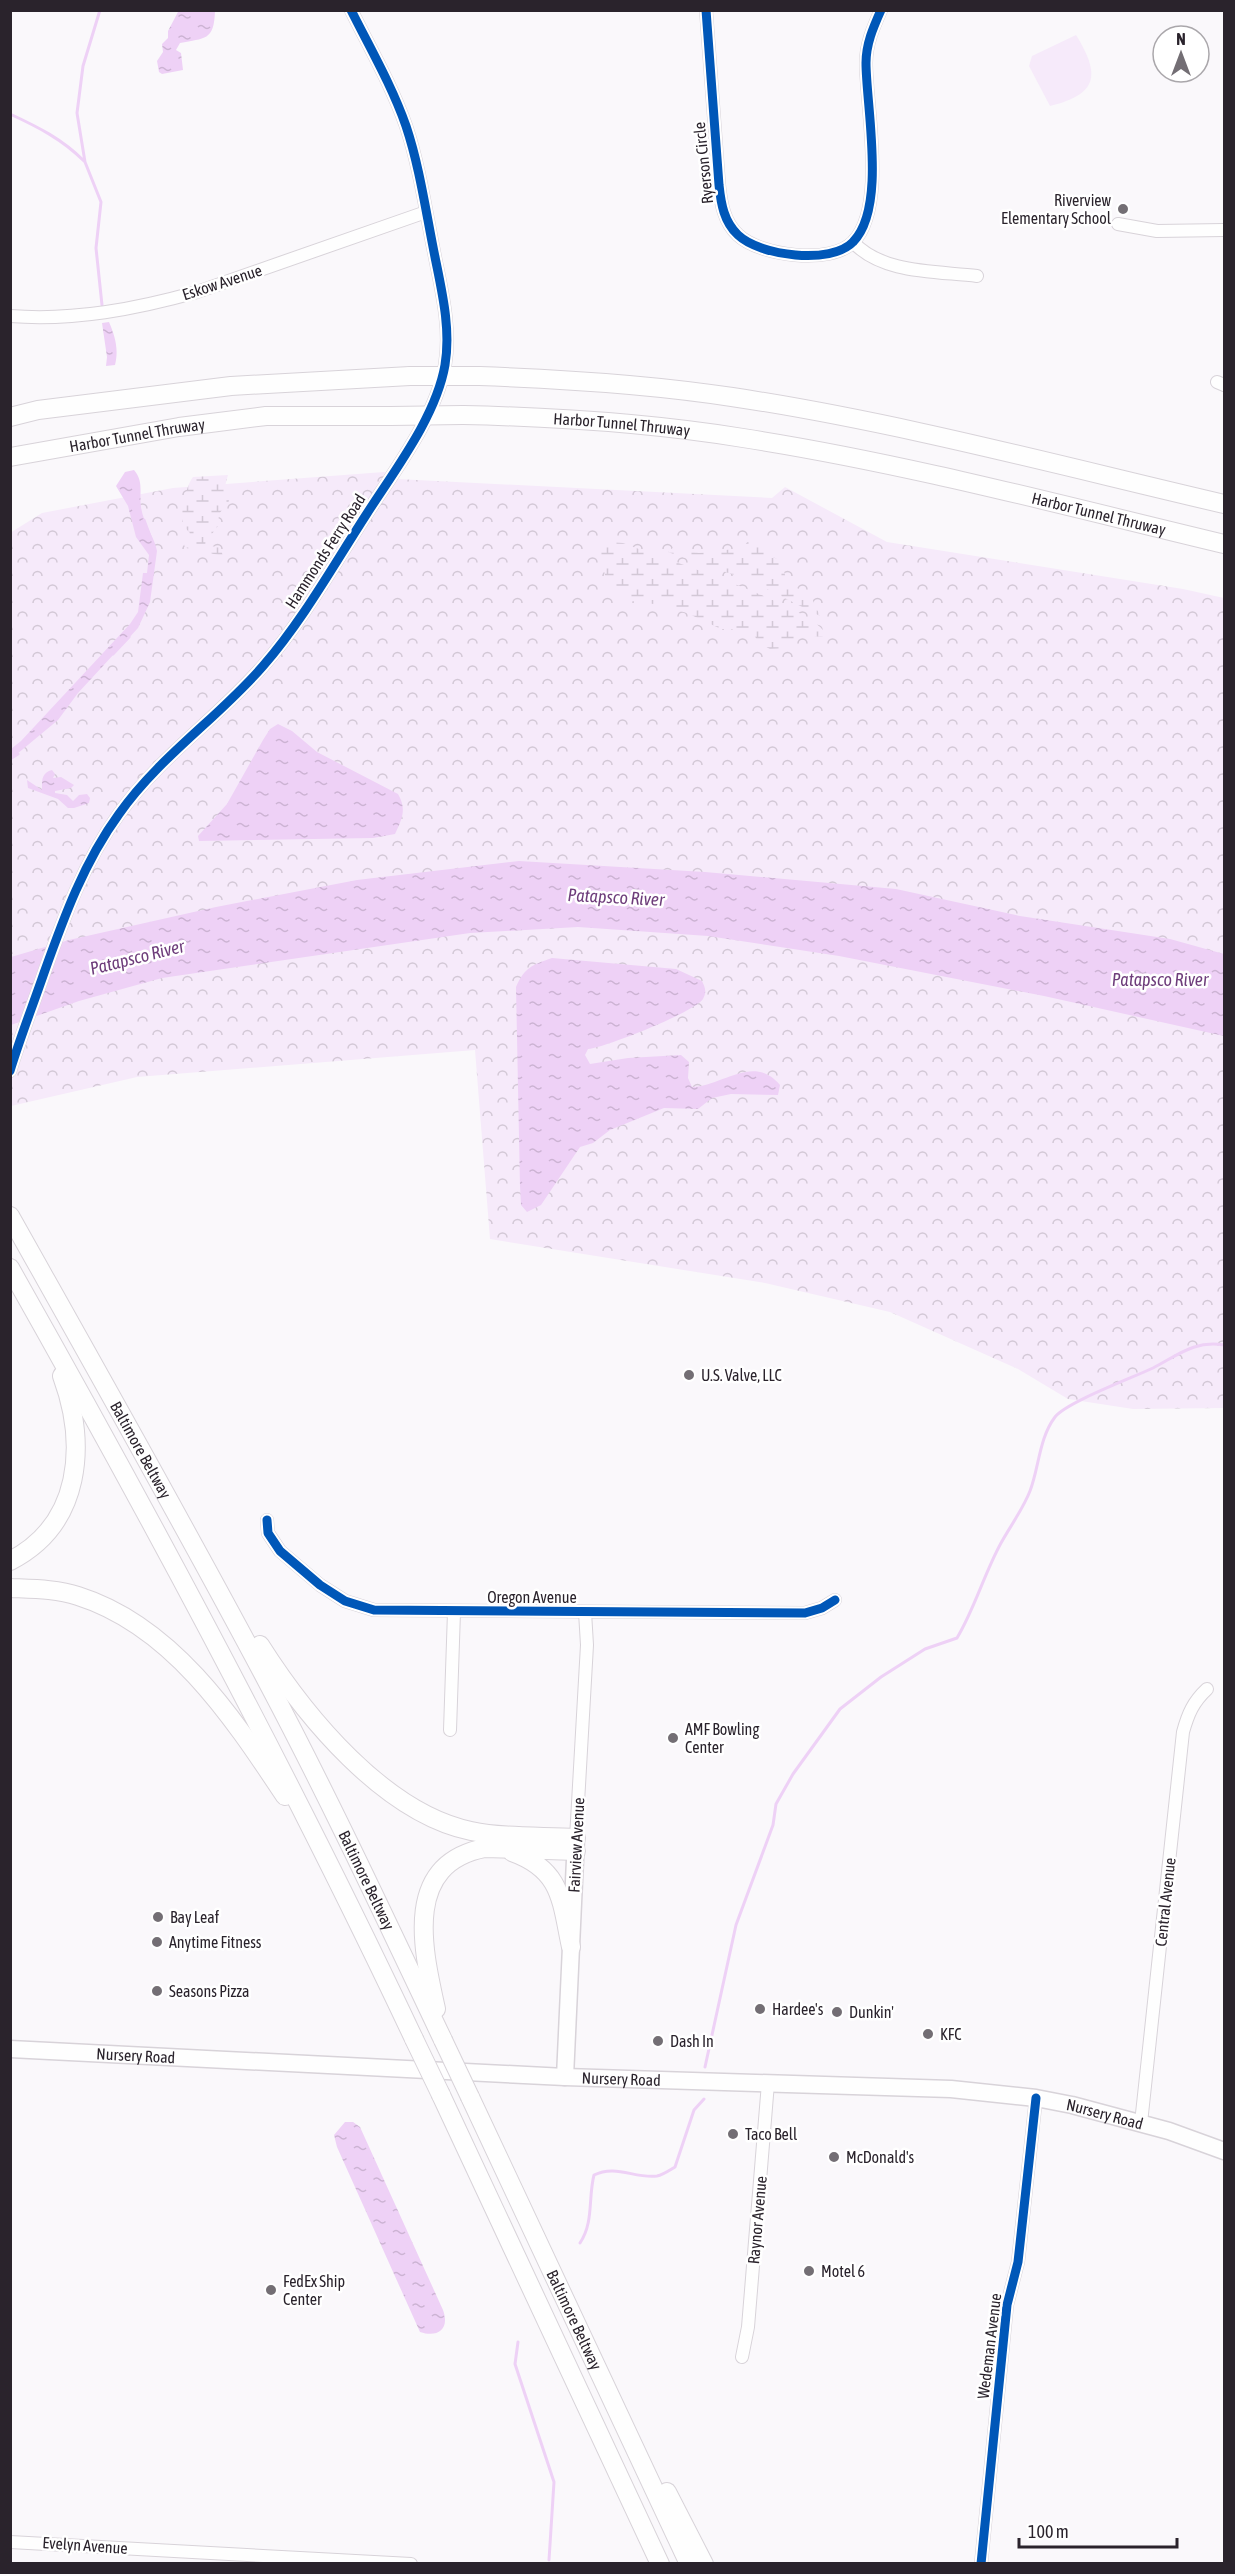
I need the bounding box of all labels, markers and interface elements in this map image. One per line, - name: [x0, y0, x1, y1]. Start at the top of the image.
- north arrow: [1151, 24, 1211, 84]
- text: N: [1176, 30, 1186, 48]
- street label: Ryerson Circle: [690, 121, 717, 205]
- place label: Riverview Elementary School: [1001, 191, 1112, 228]
- marker: Riverview Elementary School: [1116, 202, 1130, 216]
- street label: Eskow Avenue: [180, 261, 264, 303]
- street label: Harbor Tunnel Thruway: [553, 409, 691, 440]
- street label: Harbor Tunnel Thruway: [68, 415, 206, 455]
- street label: Harbor Tunnel Thruway: [1030, 489, 1168, 540]
- street label: Hammonds Ferry Road: [281, 490, 370, 612]
- water label: Patapsco River: [567, 884, 666, 910]
- water label: Patapsco River: [88, 935, 187, 979]
- water label: Patapsco River: [1112, 969, 1209, 990]
- place label: U.S. Valve, LLC: [701, 1366, 782, 1384]
- marker: U.S. Valve, LLC: [682, 1368, 696, 1382]
- street label: Baltimore Beltway: [107, 1398, 175, 1502]
- street label: Oregon Avenue: [487, 1588, 577, 1607]
- place label: AMF Bowling Center: [685, 1720, 759, 1756]
- marker: AMF Bowling Center: [666, 1731, 680, 1745]
- street label: Fairview Avenue: [565, 1797, 587, 1893]
- street label: Baltimore Beltway: [335, 1827, 398, 1933]
- street label: Central Avenue: [1151, 1857, 1179, 1947]
- place label: Bay Leaf: [170, 1908, 220, 1927]
- marker: Bay Leaf: [151, 1910, 165, 1924]
- place label: Anytime Fitness: [169, 1933, 262, 1952]
- marker: Anytime Fitness: [150, 1935, 164, 1949]
- place label: Seasons Pizza: [169, 1982, 249, 2000]
- marker: Seasons Pizza: [150, 1984, 164, 1998]
- place label: Hardee's: [772, 2000, 824, 2018]
- marker: Hardee's: [753, 2002, 767, 2016]
- place label: Dunkin': [849, 2003, 894, 2021]
- marker: Dunkin': [830, 2005, 844, 2019]
- place label: KFC: [940, 2025, 962, 2043]
- marker: KFC: [921, 2027, 935, 2041]
- place label: Dash In: [670, 2032, 714, 2050]
- marker: Dash In: [651, 2034, 665, 2048]
- street label: Nursery Road: [96, 2044, 176, 2066]
- street label: Nursery Road: [582, 2069, 661, 2089]
- street label: Nursery Road: [1065, 2095, 1145, 2133]
- place label: Taco Bell: [745, 2125, 798, 2143]
- marker: Taco Bell: [726, 2127, 740, 2141]
- place label: McDonald's: [846, 2148, 915, 2166]
- marker: McDonald's: [827, 2150, 841, 2164]
- street label: Raynor Avenue: [744, 2175, 771, 2265]
- place label: Motel 6: [821, 2262, 865, 2280]
- marker: Motel 6: [802, 2264, 816, 2278]
- street label: Baltimore Beltway: [543, 2267, 606, 2373]
- place label: FedEx Ship Center: [283, 2272, 345, 2308]
- marker: FedEx Ship Center: [264, 2283, 278, 2297]
- street label: Wedeman Avenue: [974, 2292, 1004, 2400]
- scale bar: [1019, 2511, 1176, 2549]
- text: 100 m: [1028, 2521, 1069, 2542]
- street label: Evelyn Avenue: [42, 2533, 128, 2558]

